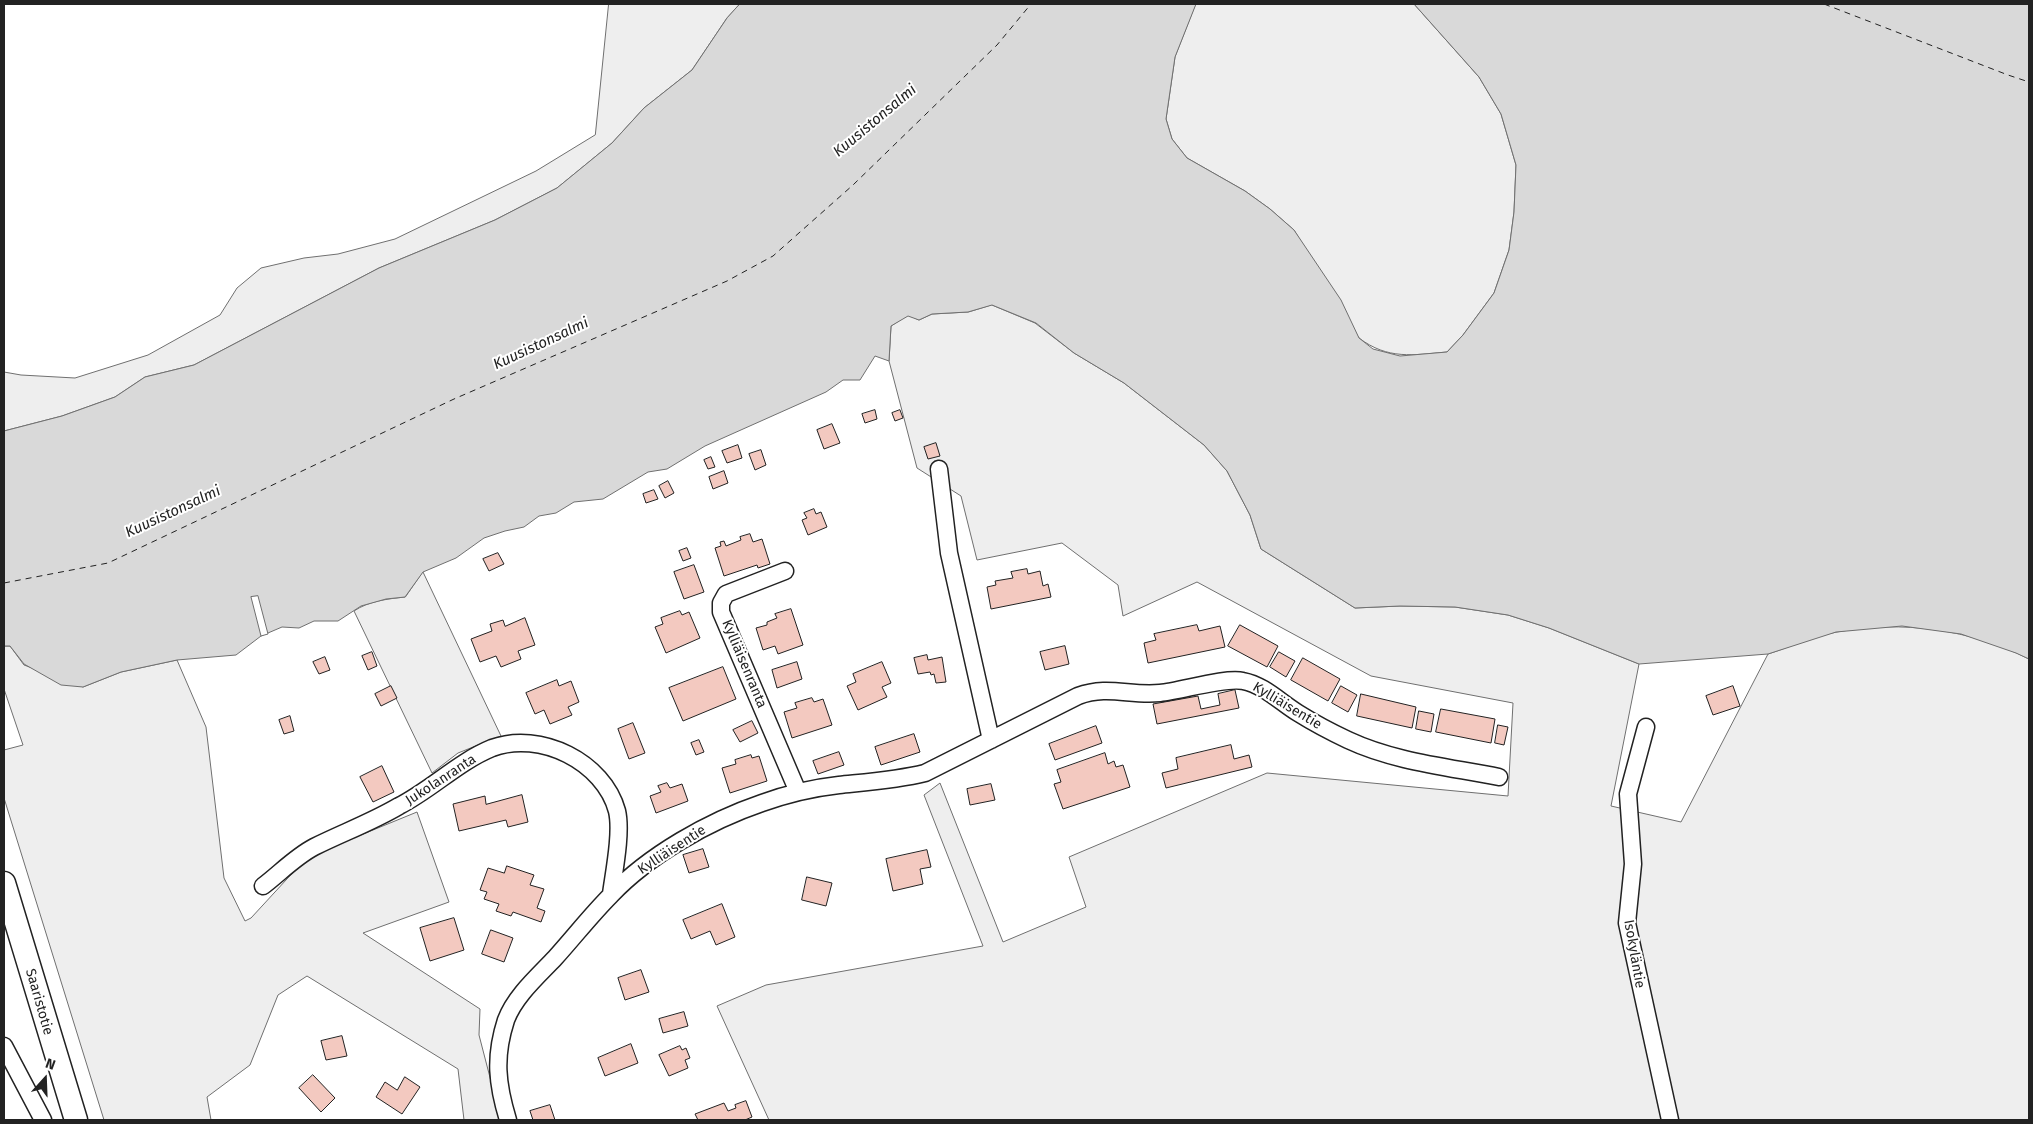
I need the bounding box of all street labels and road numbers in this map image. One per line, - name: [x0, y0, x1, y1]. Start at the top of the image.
- street label: Kylliäisenranta: [718, 617, 770, 711]
- street label: Kylliäisentie: [1249, 679, 1325, 733]
- street label: Jukolanranta: [403, 751, 479, 809]
- street label: Kylliäisentie: [635, 822, 709, 878]
- street label: Isokyläntie: [1620, 918, 1648, 990]
- street label: Saaristotie: [22, 967, 56, 1037]

